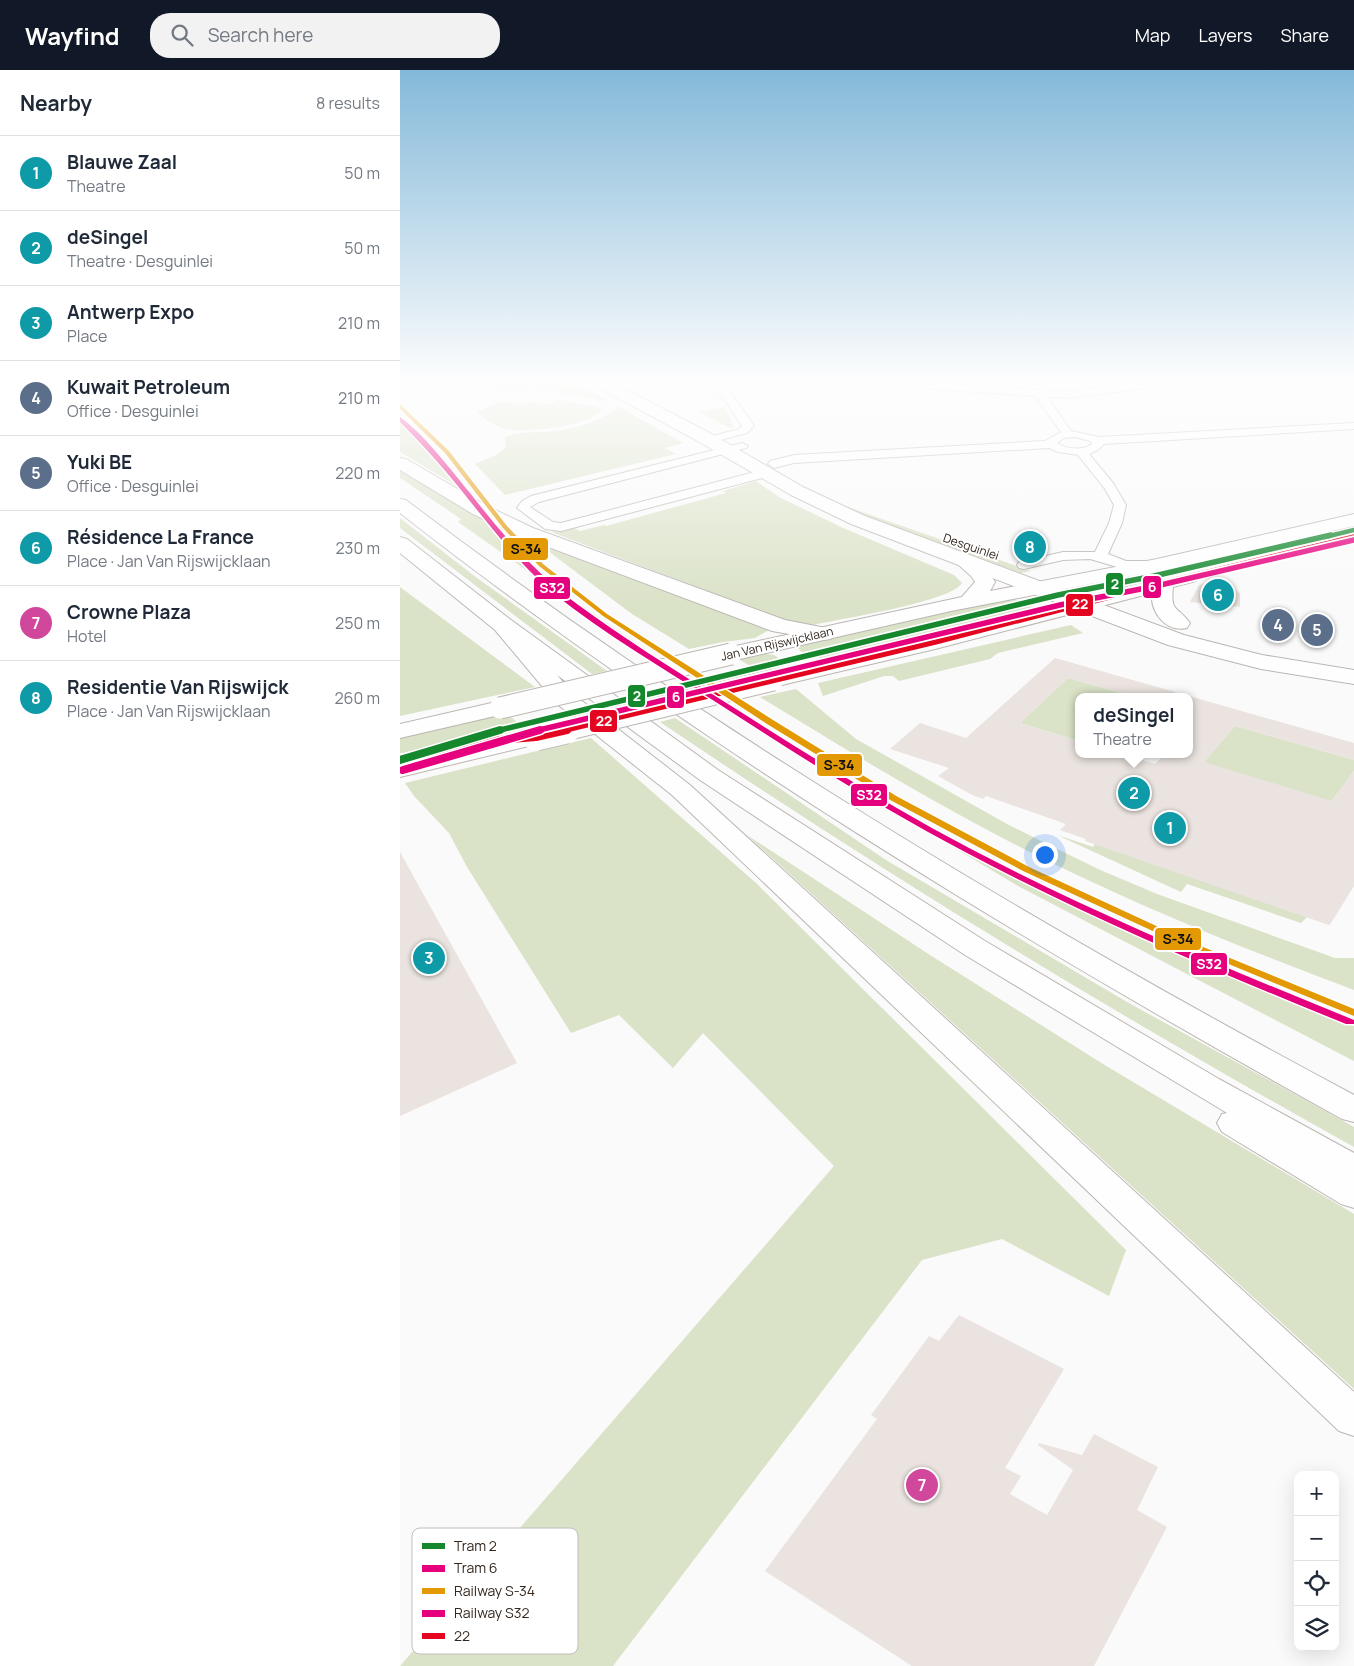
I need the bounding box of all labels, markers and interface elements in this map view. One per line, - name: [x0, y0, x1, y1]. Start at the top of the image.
- search box: [150, 13, 500, 58]
- text: Wayfind: [25, 19, 120, 52]
- icon: search: [168, 21, 196, 49]
- text: Search here: [208, 22, 313, 48]
- text: Map: [1135, 23, 1170, 47]
- text: Layers: [1198, 23, 1252, 47]
- text: Share: [1280, 23, 1329, 47]
- text: Nearby: [20, 89, 92, 117]
- text: 8 results: [316, 92, 380, 114]
- text: Blauwe Zaal: [67, 149, 177, 175]
- text: 1: [32, 162, 40, 184]
- text: 50 m: [344, 162, 380, 184]
- text: Theatre: [67, 175, 126, 197]
- text: deSingel: [67, 224, 148, 250]
- text: 2: [31, 237, 41, 259]
- text: 50 m: [344, 237, 380, 259]
- text: Theatre · Desguinlei: [67, 250, 213, 272]
- text: Antwerp Expo: [67, 299, 194, 325]
- text: 3: [31, 312, 41, 334]
- text: 210 m: [338, 312, 380, 334]
- text: Place: [67, 325, 107, 347]
- text: Kuwait Petroleum: [67, 374, 230, 400]
- text: 4: [31, 387, 41, 409]
- text: 210 m: [338, 387, 380, 409]
- text: Office · Desguinlei: [67, 400, 199, 422]
- text: Yuki BE: [67, 449, 132, 475]
- text: 5: [31, 462, 41, 484]
- text: 220 m: [335, 462, 380, 484]
- text: Office · Desguinlei: [67, 475, 199, 497]
- text: Résidence La France: [67, 524, 254, 550]
- pin: 8: [1014, 528, 1046, 566]
- street label: Desguinlei: [941, 529, 1001, 564]
- text: 6: [31, 537, 41, 559]
- text: 230 m: [336, 537, 380, 559]
- line badge: S-34: [502, 537, 549, 561]
- text: S-34: [510, 539, 542, 558]
- text: Place · Jan Van Rijswijcklaan: [67, 550, 271, 572]
- line badge: 2: [1105, 572, 1124, 596]
- text: 2: [1111, 574, 1119, 593]
- line badge: 6: [1142, 575, 1162, 599]
- line badge: S32: [533, 576, 571, 600]
- pin: 6: [1202, 576, 1234, 614]
- text: 6: [1148, 577, 1156, 596]
- text: S32: [539, 578, 565, 597]
- line badge: 22: [1065, 593, 1094, 617]
- text: 22: [1072, 594, 1088, 613]
- text: Crowne Plaza: [67, 599, 191, 625]
- pin: 4: [1262, 606, 1294, 644]
- pin: 5: [1301, 611, 1333, 649]
- text: 7: [32, 612, 40, 634]
- text: 250 m: [335, 612, 380, 634]
- street label: Jan Van Rijswijcklaan: [719, 622, 835, 665]
- text: Hotel: [67, 625, 107, 647]
- text: Residentie Van Rijswijck: [67, 674, 289, 700]
- line badge: 2: [627, 684, 646, 708]
- line badge: 6: [666, 685, 685, 709]
- text: 2: [633, 686, 641, 705]
- text: 8: [31, 687, 41, 709]
- text: 260 m: [334, 687, 380, 709]
- text: 6: [672, 687, 680, 706]
- popup: [1075, 693, 1193, 758]
- text: Place · Jan Van Rijswijcklaan: [67, 700, 271, 722]
- text: deSingel: [1093, 702, 1175, 728]
- line badge: 22: [589, 709, 618, 733]
- text: 22: [596, 711, 612, 730]
- text: Theatre: [1093, 728, 1152, 750]
- line badge: S-34: [816, 753, 863, 777]
- text: S-34: [823, 755, 855, 774]
- pin: 2: [1118, 774, 1150, 812]
- line badge: S32: [850, 783, 888, 807]
- text: S32: [856, 785, 882, 804]
- pin: 1: [1154, 809, 1186, 847]
- your location: [1032, 842, 1058, 868]
- line badge: S-34: [1154, 927, 1202, 951]
- text: S-34: [1162, 929, 1194, 948]
- pin: 3: [413, 939, 445, 977]
- line badge: S32: [1190, 952, 1228, 976]
- text: S32: [1196, 954, 1222, 973]
- pin: 7: [906, 1466, 938, 1504]
- map controls: [1294, 1471, 1339, 1651]
- button: +: [1294, 1471, 1339, 1516]
- button: −: [1294, 1516, 1339, 1561]
- legend: [412, 1528, 578, 1654]
- text: Tram 2: [454, 1536, 497, 1555]
- text: Tram 6: [454, 1558, 498, 1577]
- button: locate: [1294, 1561, 1339, 1606]
- text: Railway S-34: [454, 1581, 535, 1600]
- text: Railway S32: [454, 1603, 529, 1622]
- button: layers: [1294, 1606, 1339, 1651]
- text: 22: [454, 1626, 470, 1645]

